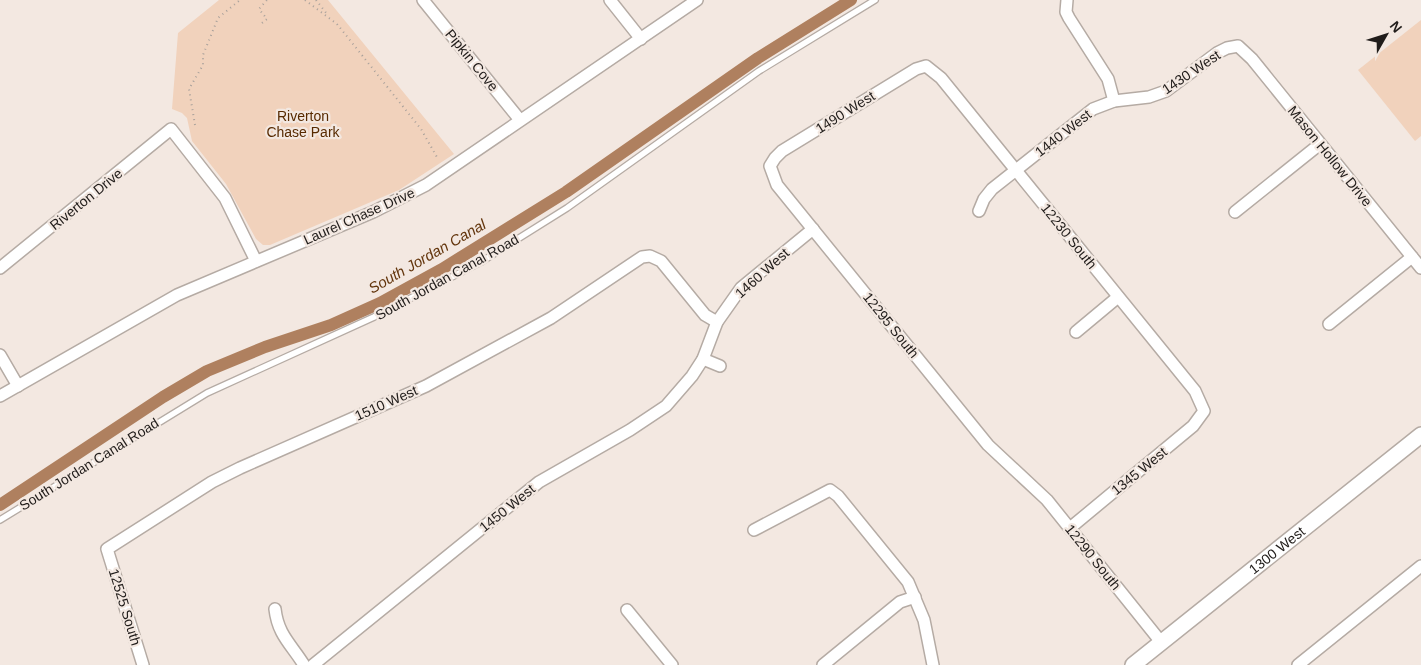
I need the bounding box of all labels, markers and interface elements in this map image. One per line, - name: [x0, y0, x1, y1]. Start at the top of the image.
- north arrow: [1361, 10, 1411, 60]
- text: N: [1387, 18, 1406, 36]
- street label: Pipkin Cove: [442, 26, 502, 94]
- street label: 1430 West: [1159, 47, 1223, 97]
- street label: 1490 West: [812, 87, 878, 136]
- street label: Mason Hollow Drive: [1285, 103, 1376, 210]
- street label: 1440 West: [1032, 106, 1094, 160]
- park label: Riverton Chase Park: [266, 108, 341, 140]
- street label: Riverton Drive: [46, 165, 126, 233]
- street label: Laurel Chase Drive: [301, 184, 417, 248]
- street label: 12230 South: [1038, 200, 1100, 272]
- water label: South Jordan Canal: [365, 215, 489, 297]
- street label: South Jordan Canal Road: [373, 231, 521, 323]
- street label: 1460 West: [732, 245, 792, 301]
- street label: 12295 South: [860, 289, 922, 361]
- street label: 1510 West: [352, 382, 420, 424]
- street label: South Jordan Canal Road: [16, 415, 162, 513]
- street label: 1345 West: [1108, 444, 1170, 498]
- street label: 1450 West: [476, 481, 538, 535]
- street label: 12290 South: [1062, 521, 1124, 593]
- street label: 1300 West: [1246, 523, 1308, 577]
- street label: 12525 South: [106, 567, 144, 647]

